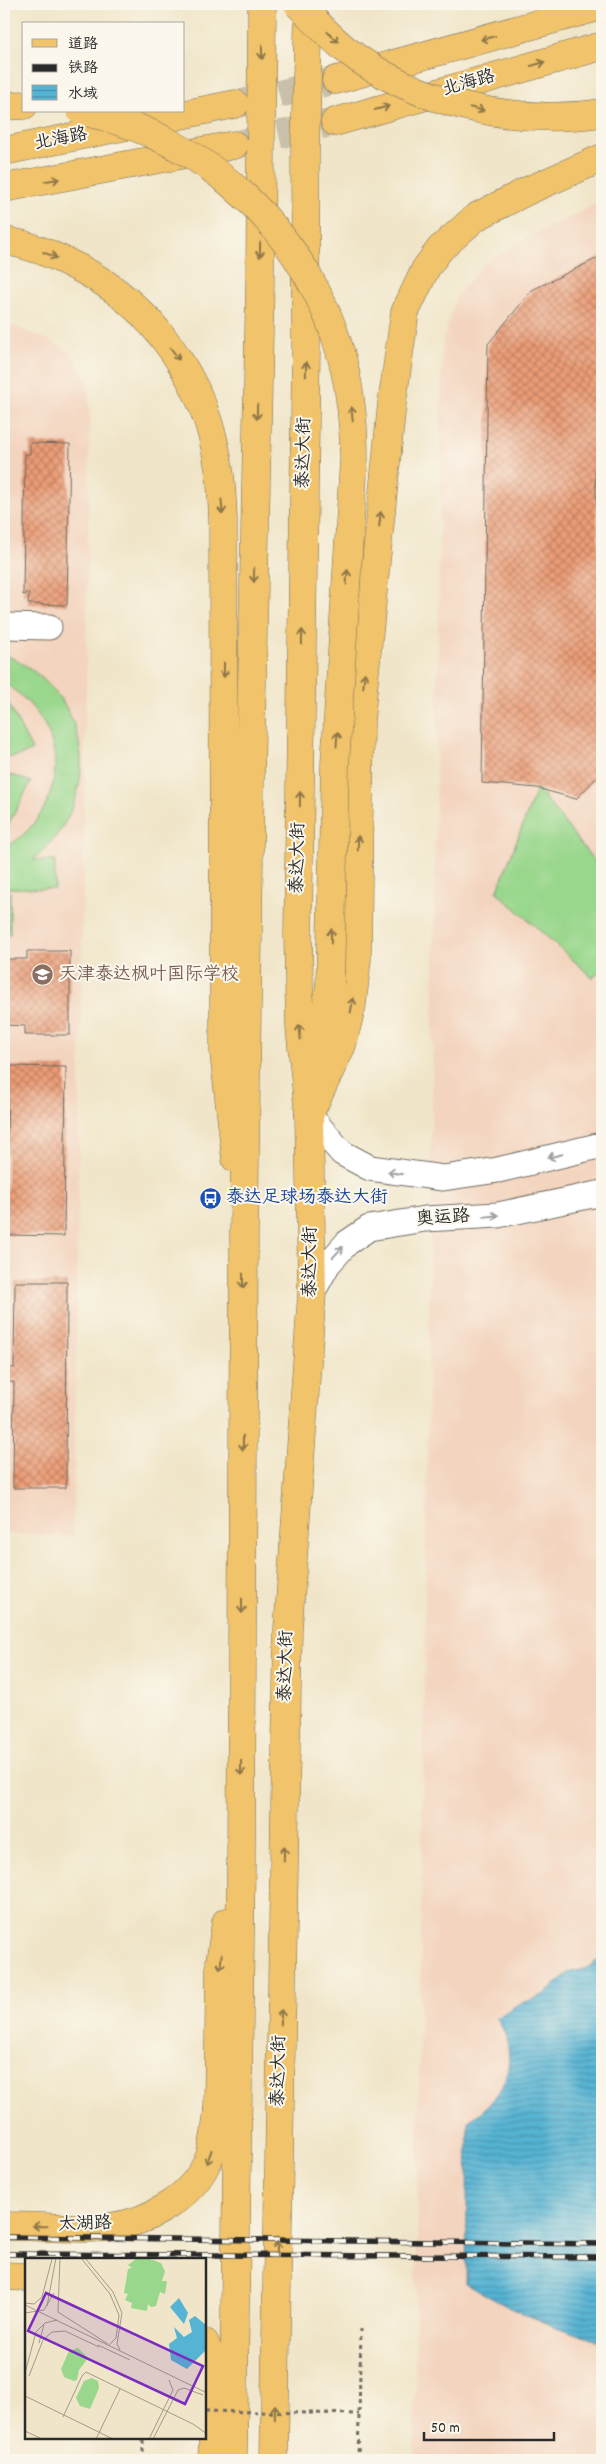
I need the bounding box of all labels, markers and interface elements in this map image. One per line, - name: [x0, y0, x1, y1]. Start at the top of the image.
- legend: [22, 22, 185, 112]
- one-way arrow: [327, 32, 340, 43]
- one-way arrow: [480, 33, 496, 43]
- text: 道路: [68, 34, 98, 56]
- one-way arrow: [257, 44, 267, 60]
- text: 铁路: [68, 58, 98, 80]
- one-way arrow: [530, 58, 546, 68]
- street label: 北海路: [440, 65, 498, 103]
- text: 水域: [68, 84, 98, 106]
- one-way arrow: [374, 103, 390, 113]
- one-way arrow: [469, 105, 485, 114]
- street label: 北海路: [32, 123, 90, 157]
- one-way arrow: [43, 174, 59, 184]
- one-way arrow: [255, 242, 265, 258]
- one-way arrow: [42, 250, 57, 260]
- one-way arrow: [170, 347, 180, 361]
- one-way arrow: [301, 362, 311, 378]
- one-way arrow: [252, 404, 262, 420]
- one-way arrow: [347, 407, 357, 423]
- street label: 泰达大街: [292, 417, 318, 489]
- one-way arrow: [217, 499, 226, 515]
- one-way arrow: [376, 511, 385, 527]
- one-way arrow: [249, 566, 259, 583]
- one-way arrow: [343, 569, 352, 585]
- one-way arrow: [297, 629, 307, 645]
- one-way arrow: [219, 662, 229, 678]
- one-way arrow: [359, 673, 369, 689]
- one-way arrow: [332, 731, 341, 747]
- one-way arrow: [295, 791, 305, 808]
- street label: 泰达大街: [286, 822, 312, 894]
- one-way arrow: [354, 835, 363, 851]
- one-way arrow: [326, 928, 336, 944]
- school or university icon: 天津泰达枫叶国际学校: [31, 963, 55, 987]
- place label: 天津泰达枫叶国际学校: [59, 963, 239, 988]
- one-way arrow: [347, 997, 357, 1013]
- one-way arrow: [296, 1024, 305, 1040]
- one-way arrow: [547, 1152, 563, 1161]
- one-way arrow: [387, 1167, 403, 1177]
- bus stop icon: 泰达足球场泰达大街: [198, 1186, 222, 1210]
- place label: 泰达足球场泰达大街: [226, 1186, 388, 1211]
- street label: 奥运路: [415, 1205, 471, 1233]
- one-way arrow: [483, 1211, 499, 1220]
- street label: 泰达大街: [299, 1226, 324, 1298]
- one-way arrow: [332, 1246, 344, 1259]
- one-way arrow: [238, 1272, 248, 1288]
- one-way arrow: [238, 1434, 248, 1451]
- one-way arrow: [237, 1597, 247, 1613]
- street label: 泰达大街: [274, 1630, 300, 1702]
- one-way arrow: [236, 1760, 246, 1776]
- one-way arrow: [279, 1846, 289, 1862]
- one-way arrow: [216, 1953, 225, 1969]
- one-way arrow: [276, 2009, 286, 2025]
- street label: 泰达大街: [267, 2035, 293, 2107]
- one-way arrow: [204, 2149, 213, 2164]
- street label: 太湖路: [58, 2212, 112, 2238]
- one-way arrow: [32, 2221, 48, 2231]
- one-way arrow: [273, 2241, 282, 2257]
- inset map: [25, 2258, 206, 2439]
- one-way arrow: [270, 2404, 280, 2420]
- scale bar: [424, 2409, 554, 2441]
- text: 50 m: [431, 2418, 460, 2440]

